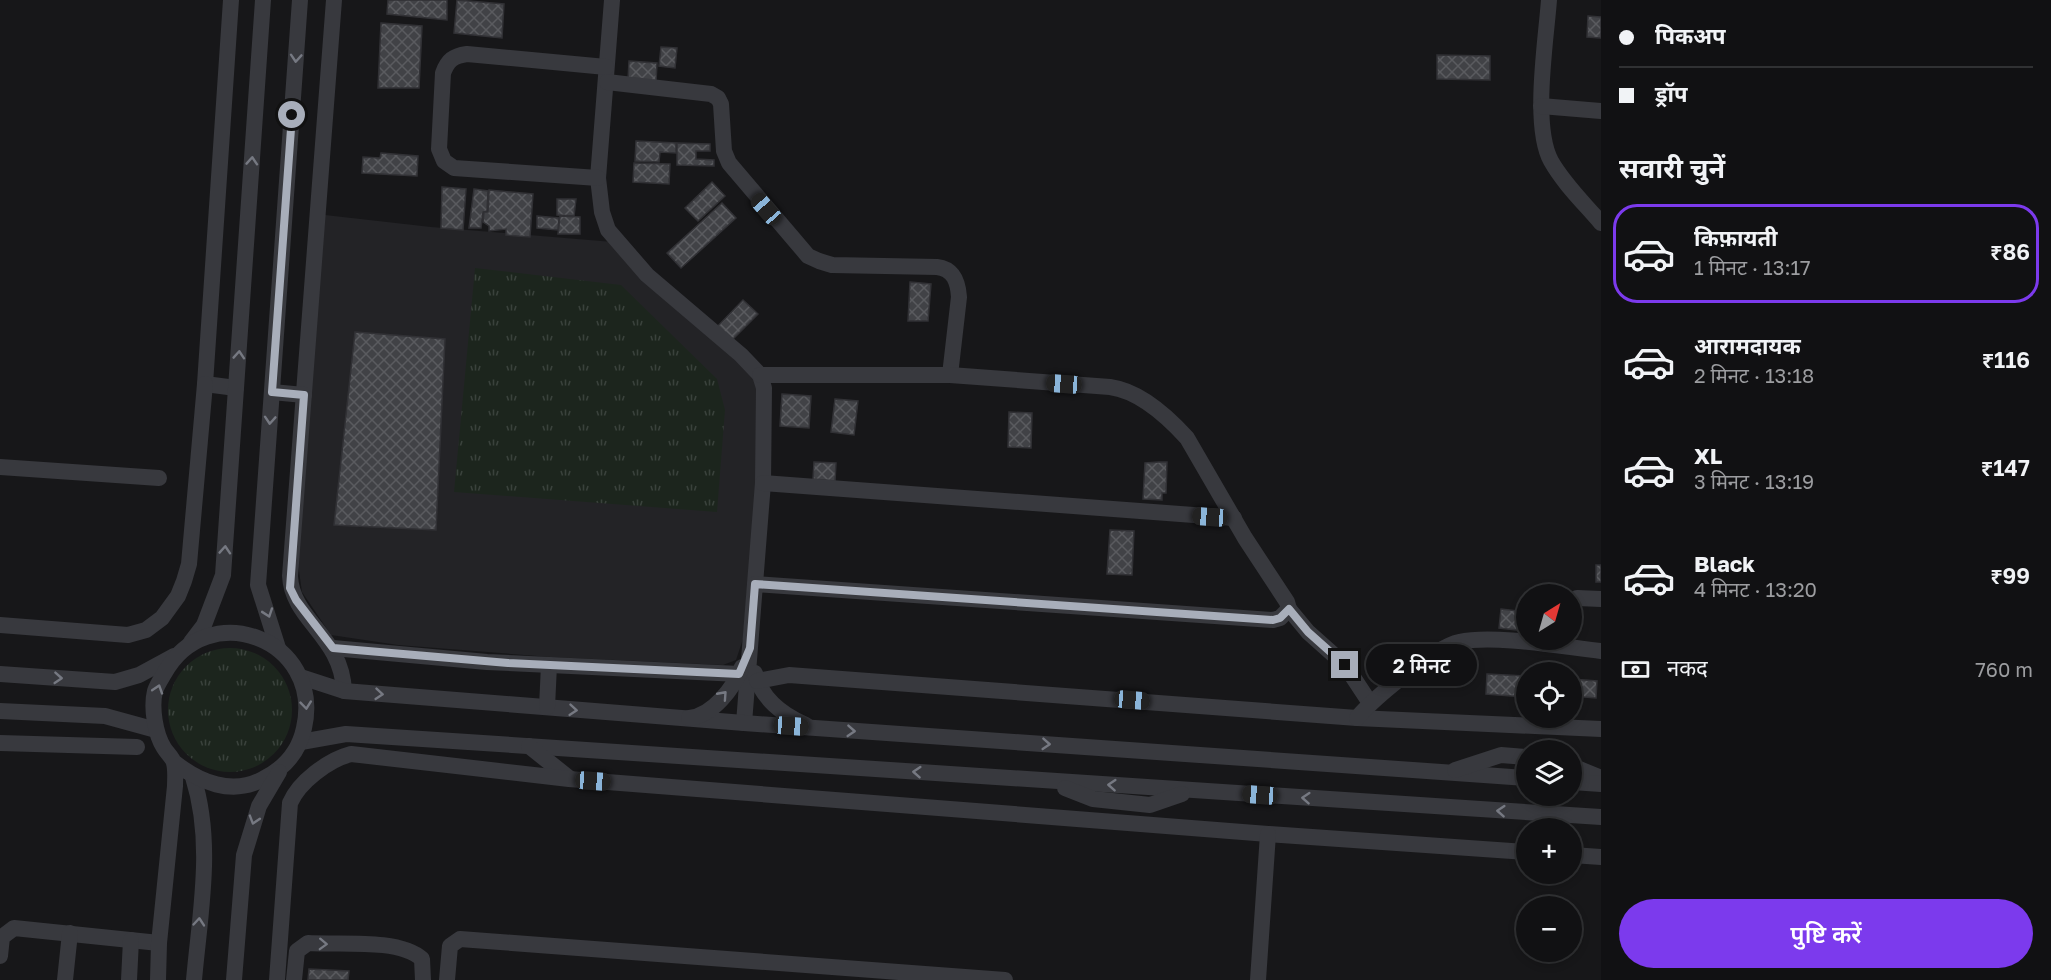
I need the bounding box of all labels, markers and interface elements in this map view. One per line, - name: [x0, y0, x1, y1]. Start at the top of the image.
- text: पिकअप: [1655, 22, 1726, 49]
- one-way arrow: [289, 54, 302, 63]
- text: ड्रॉप: [1655, 80, 1688, 107]
- route start: [278, 101, 305, 128]
- text: सवारी चुनें: [1619, 152, 1725, 184]
- one-way arrow: [246, 156, 259, 165]
- car: [747, 190, 785, 228]
- text: किफ़ायती: [1694, 224, 1778, 251]
- icon: car: [1622, 227, 1676, 281]
- text: ₹86: [1990, 238, 2030, 265]
- text: 1 मिनट · 13:17: [1694, 255, 1811, 279]
- text: आरामदायक: [1694, 332, 1801, 359]
- icon: car: [1622, 335, 1676, 389]
- text: ₹116: [1982, 346, 2030, 373]
- one-way arrow: [232, 351, 245, 360]
- text: 2 मिनट · 13:18: [1694, 363, 1814, 387]
- car: [1045, 374, 1083, 394]
- one-way arrow: [264, 416, 277, 425]
- text: XL: [1694, 442, 1722, 469]
- icon: car: [1622, 443, 1676, 497]
- text: ₹147: [1981, 454, 2030, 481]
- text: 3 मिनट · 13:19: [1694, 469, 1814, 493]
- car: [1191, 507, 1229, 527]
- one-way arrow: [218, 545, 231, 554]
- text: Black: [1694, 550, 1755, 577]
- icon: car: [1622, 551, 1676, 605]
- text: ₹99: [1990, 562, 2030, 589]
- text: 4 मिनट · 13:20: [1694, 577, 1817, 601]
- north arrow: [1516, 584, 1582, 650]
- map controls: [1516, 584, 1582, 962]
- one-way arrow: [261, 608, 274, 618]
- callout: 2 मिनट: [1366, 644, 1477, 686]
- route end: [1331, 651, 1358, 678]
- text: 2 मिनट: [1393, 653, 1450, 677]
- icon: cash: [1619, 653, 1652, 686]
- text: नकद: [1667, 654, 1708, 681]
- text: 760 m: [1975, 657, 2033, 681]
- button: locate: [1516, 662, 1582, 728]
- one-way arrow: [54, 672, 63, 685]
- one-way arrow: [151, 684, 163, 695]
- one-way arrow: [374, 687, 383, 700]
- car: [1113, 689, 1151, 711]
- one-way arrow: [716, 692, 727, 702]
- one-way arrow: [299, 700, 312, 709]
- one-way arrow: [568, 703, 577, 716]
- car: [772, 716, 810, 736]
- one-way arrow: [847, 724, 856, 737]
- one-way arrow: [1041, 738, 1050, 751]
- button: layers: [1516, 740, 1582, 806]
- one-way arrow: [912, 766, 921, 779]
- car: [574, 771, 612, 791]
- one-way arrow: [1107, 779, 1116, 792]
- car: [1241, 785, 1279, 805]
- one-way arrow: [1302, 792, 1311, 805]
- one-way arrow: [1496, 804, 1505, 817]
- one-way arrow: [249, 814, 261, 825]
- button: +: [1516, 818, 1582, 884]
- button: −: [1516, 896, 1582, 962]
- button: पुष्टि करें: [1619, 899, 2033, 968]
- one-way arrow: [192, 917, 205, 926]
- one-way arrow: [319, 938, 328, 950]

